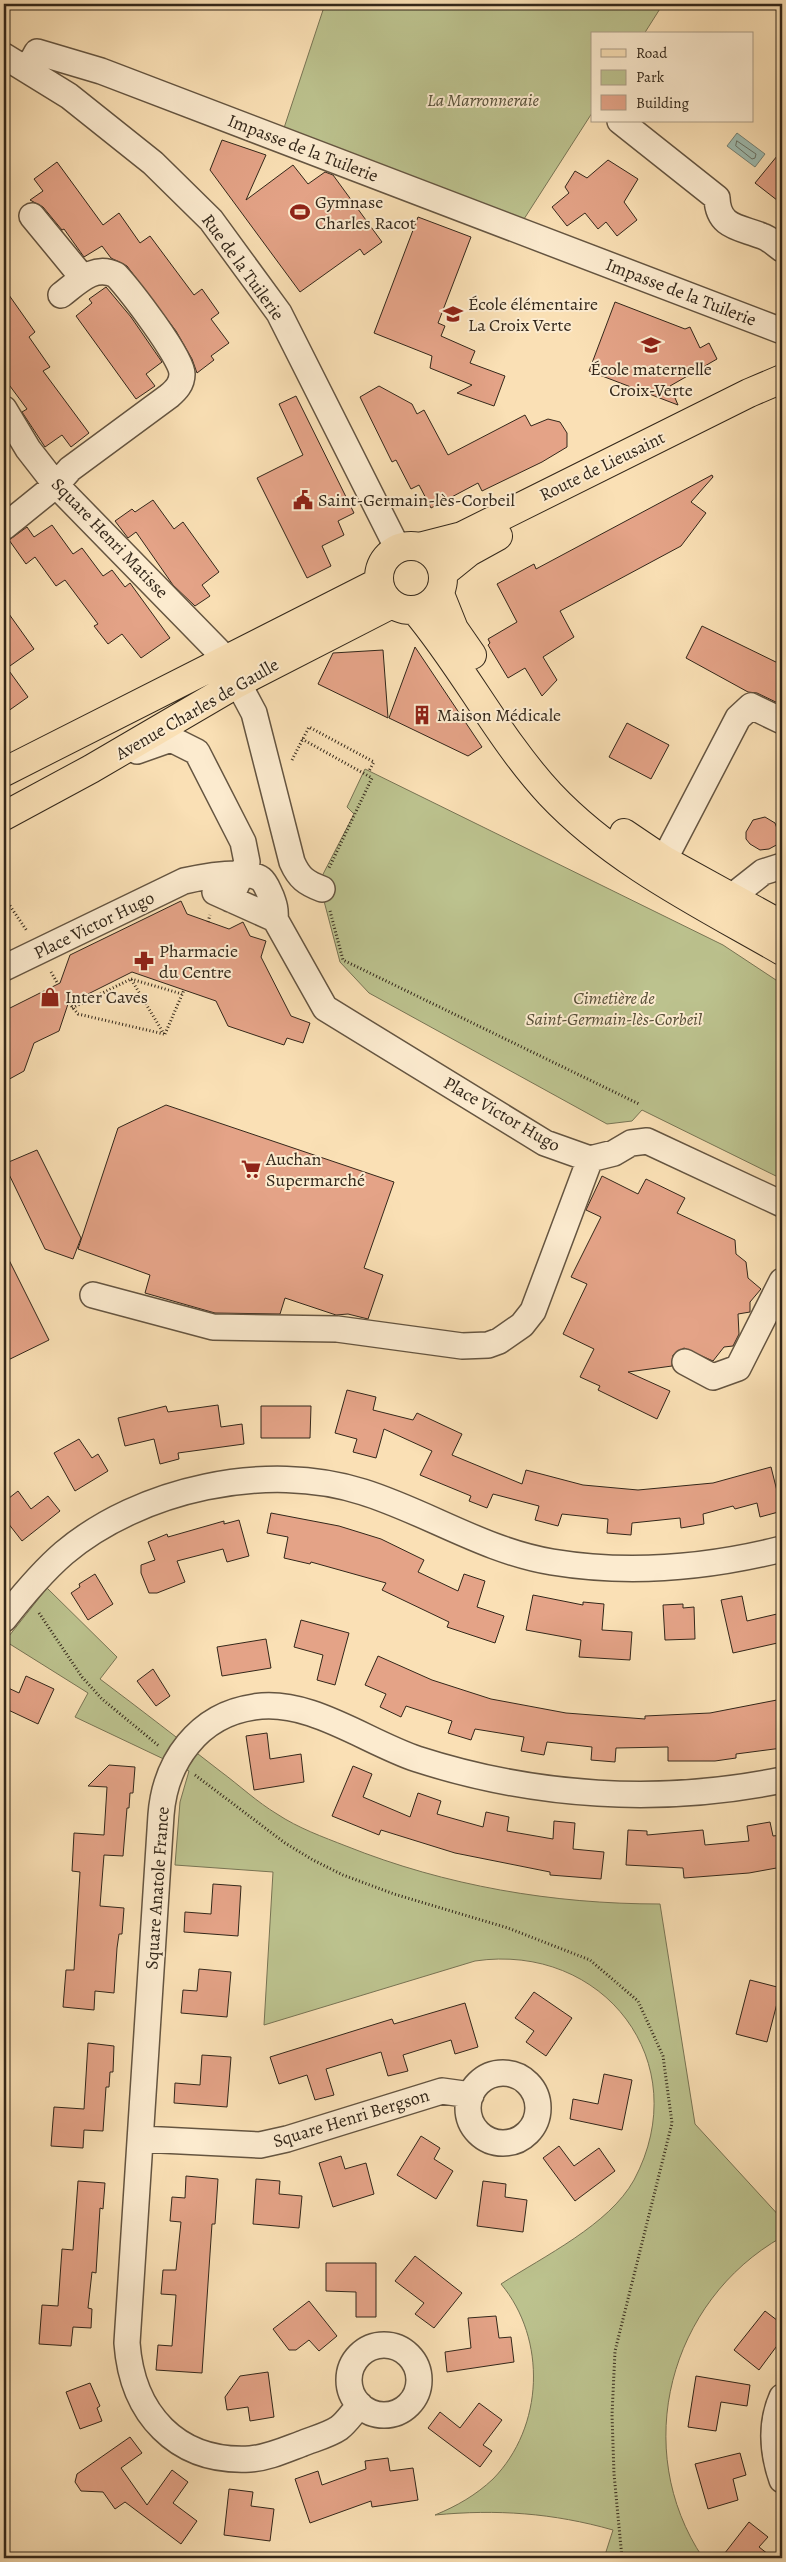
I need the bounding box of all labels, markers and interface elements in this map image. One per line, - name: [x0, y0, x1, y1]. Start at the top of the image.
- legend: [591, 32, 754, 122]
- text: Road: [636, 43, 668, 63]
- text: Park: [636, 67, 665, 87]
- park label: La Marronneraie: [427, 88, 540, 112]
- text: Building: [636, 93, 689, 113]
- street label: Impasse de la Tuilerie: [224, 108, 382, 188]
- place label: Gymnase Charles Racot: [315, 190, 416, 235]
- sports icon: Gymnase Charles Racot: [289, 201, 311, 223]
- street label: Rue de la Tuilerie: [196, 209, 290, 325]
- street label: Impasse de la Tuilerie: [602, 252, 760, 332]
- place label: École élémentaire La Croix Verte: [468, 292, 598, 337]
- school or university icon: École élémentaire La Croix Verte: [442, 303, 464, 325]
- school or university icon: École maternelle Croix-Verte: [640, 334, 662, 356]
- place label: École maternelle Croix-Verte: [590, 357, 712, 402]
- street label: Route de Lieusaint: [535, 425, 669, 507]
- street label: Square Henri Matisse: [46, 473, 174, 603]
- place label: Saint-Germain-lès-Corbeil: [318, 488, 516, 512]
- public building icon: Saint-Germain-lès-Corbeil: [292, 489, 314, 511]
- street label: Avenue Charles de Gaulle: [110, 652, 283, 766]
- place label: Maison Médicale: [437, 703, 561, 727]
- building icon: Maison Médicale: [411, 704, 433, 726]
- street label: Place Victor Hugo: [30, 885, 158, 965]
- place label: Pharmacie du Centre: [159, 939, 238, 984]
- pharmacy icon: Pharmacie du Centre: [133, 950, 155, 972]
- place label: Inter Caves: [65, 985, 148, 1009]
- shop icon: Inter Caves: [39, 986, 61, 1008]
- park label: Cimetière de Saint-Germain-lès-Corbeil: [526, 986, 703, 1031]
- street label: Place Victor Hugo: [439, 1071, 565, 1157]
- place label: Auchan Supermarché: [265, 1147, 365, 1192]
- supermarket icon: Auchan Supermarché: [240, 1158, 262, 1180]
- street label: Square Anatole France: [139, 1806, 175, 1970]
- street label: Square Henri Bergson: [270, 2083, 432, 2153]

